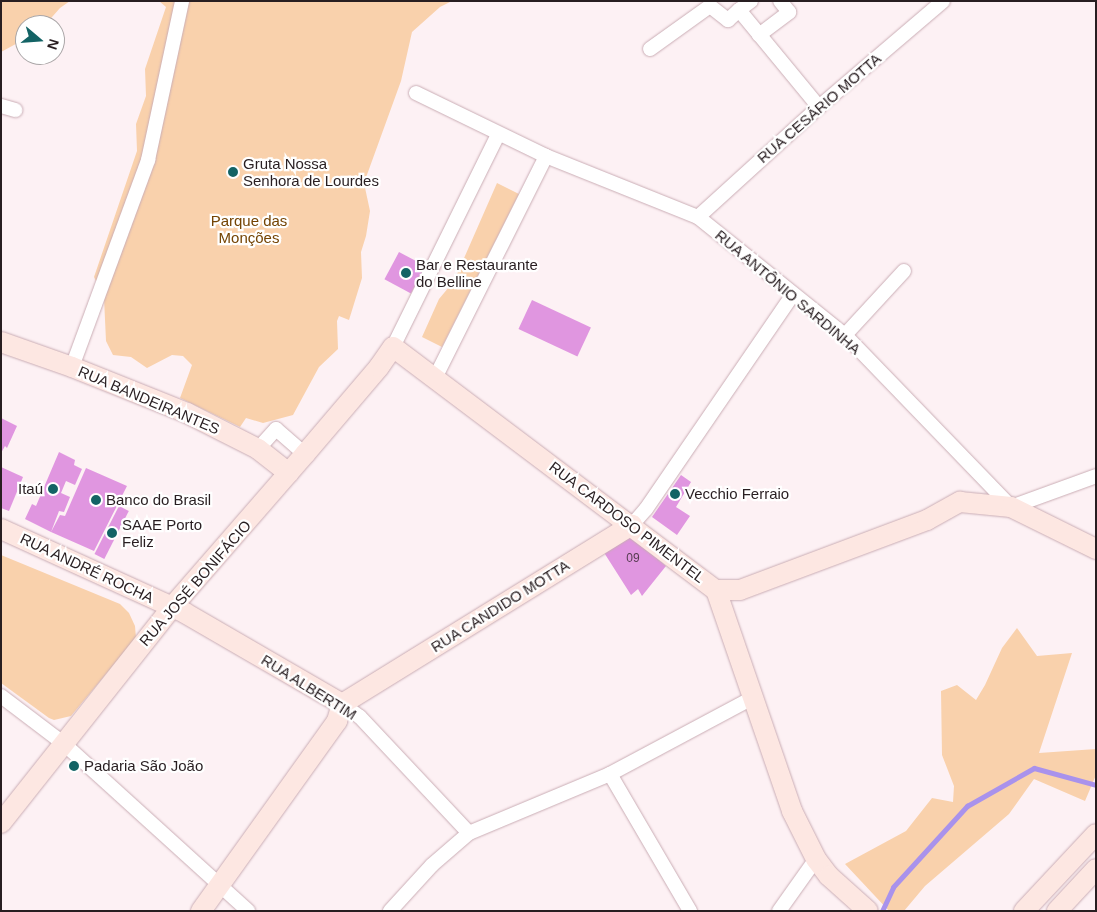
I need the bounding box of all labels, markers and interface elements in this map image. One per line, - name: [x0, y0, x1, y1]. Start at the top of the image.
- north arrow: [15, 15, 65, 65]
- text: N: [44, 37, 62, 52]
- street label: RUA CESÁRIO MOTTA: [753, 49, 885, 167]
- place label: Gruta Nossa Senhora de Lourdes: [243, 154, 379, 189]
- marker: Gruta Nossa Senhora de Lourdes: [227, 166, 239, 178]
- park label: Parque das Monções: [211, 211, 287, 246]
- street label: RUA ANTÔNIO SARDINHA: [711, 225, 865, 359]
- place label: Bar e Restaurante do Belline: [416, 255, 538, 290]
- marker: Bar e Restaurante do Belline: [400, 267, 412, 279]
- street label: RUA BANDEIRANTES: [75, 362, 223, 438]
- street label: RUA CARDOSO PIMENTEL: [545, 457, 709, 587]
- place label: Itaú: [18, 480, 43, 498]
- marker: Itaú: [47, 483, 59, 495]
- place label: Vecchio Ferraio: [685, 485, 789, 503]
- marker: Vecchio Ferraio: [669, 488, 681, 500]
- place label: Banco do Brasil: [106, 491, 211, 509]
- marker: Banco do Brasil: [90, 494, 102, 506]
- place label: SAAE Porto Feliz: [122, 515, 202, 550]
- street label: RUA JOSÉ BONIFÁCIO: [135, 516, 255, 650]
- marker: SAAE Porto Feliz: [106, 527, 118, 539]
- street label: RUA ANDRÉ ROCHA: [17, 529, 157, 607]
- house number: 09: [626, 552, 640, 566]
- street label: RUA CANDIDO MOTTA: [427, 556, 573, 656]
- street label: RUA ALBERTIM: [257, 650, 361, 724]
- place label: Padaria São João: [84, 757, 203, 775]
- marker: Padaria São João: [68, 760, 80, 772]

